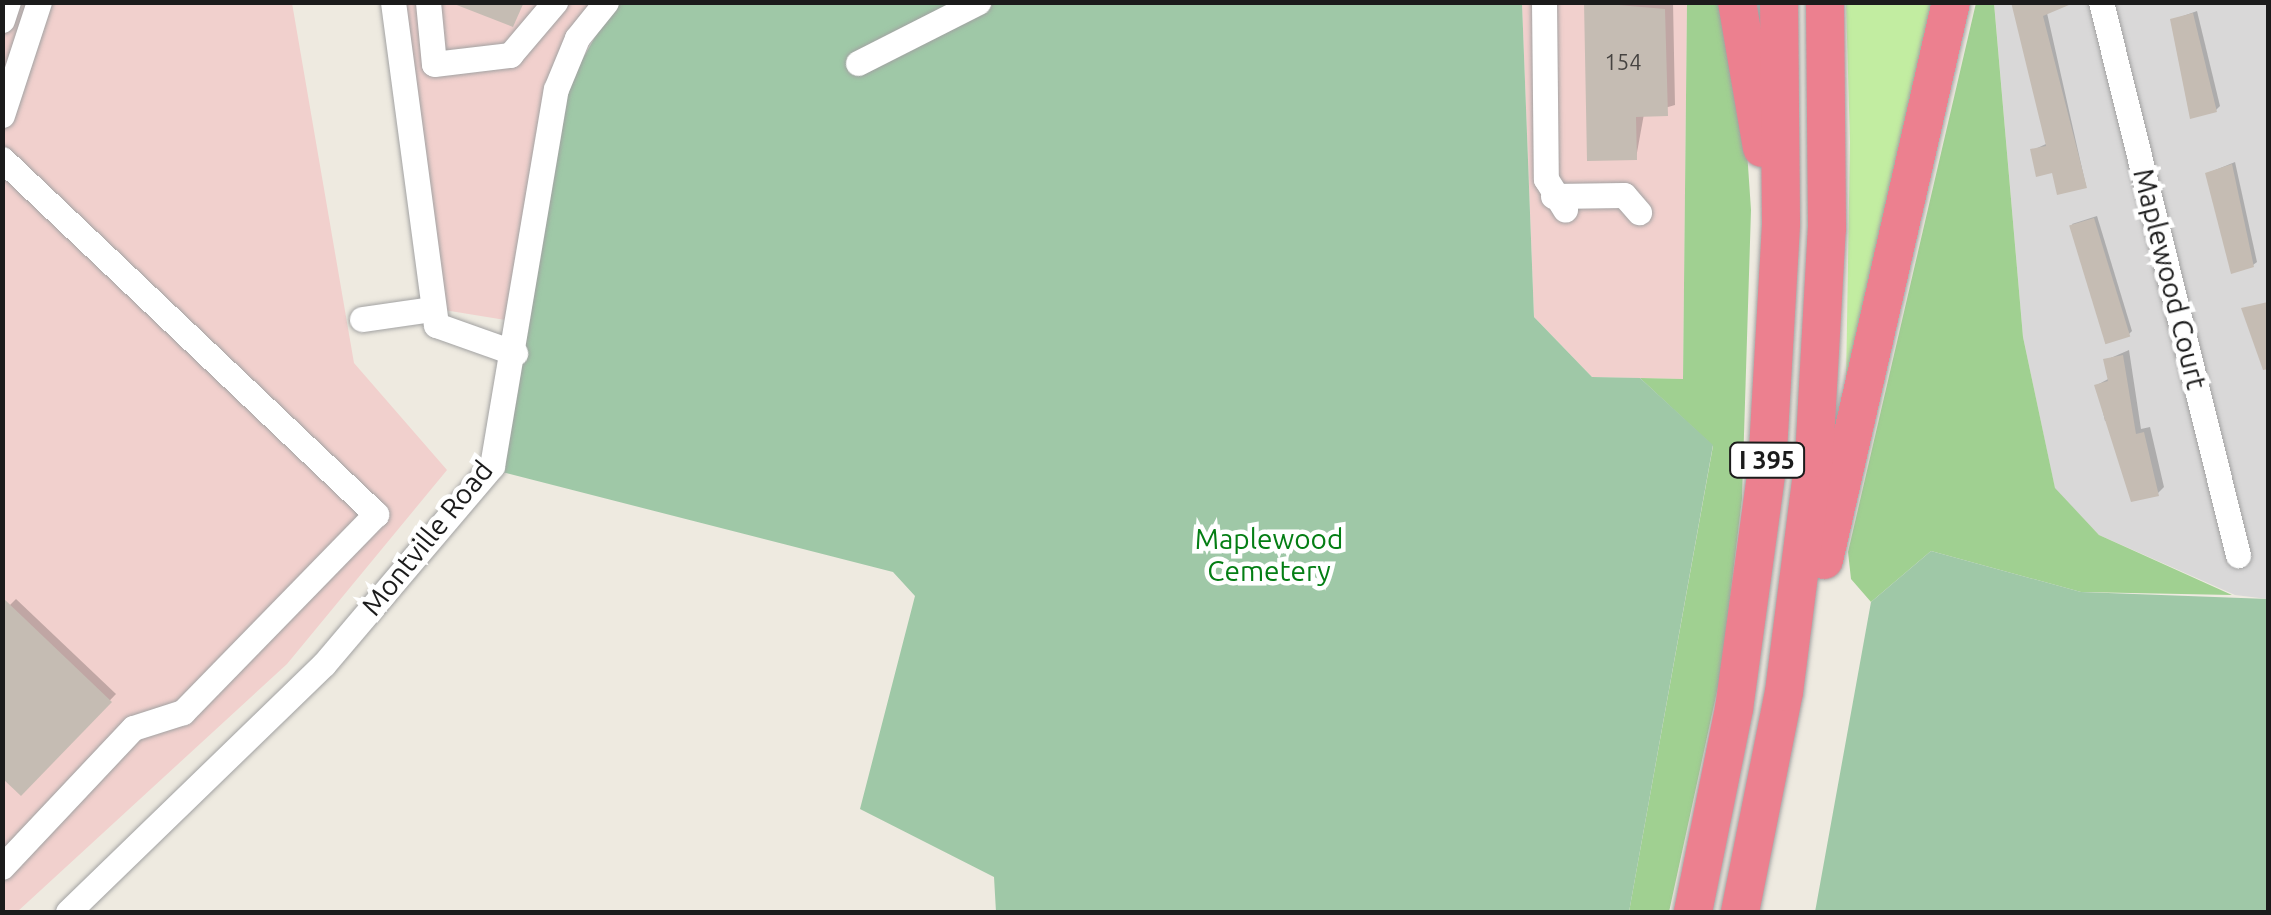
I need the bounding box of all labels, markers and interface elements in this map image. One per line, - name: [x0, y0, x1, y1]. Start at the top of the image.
- house number: 154: [1604, 49, 1642, 75]
- street label: Maplewood Court: [2126, 165, 2214, 393]
- road number: I 395: [1727, 440, 1807, 480]
- street label: Montville Road: [354, 454, 500, 622]
- park label: Maplewood Cemetery: [1195, 522, 1343, 588]

